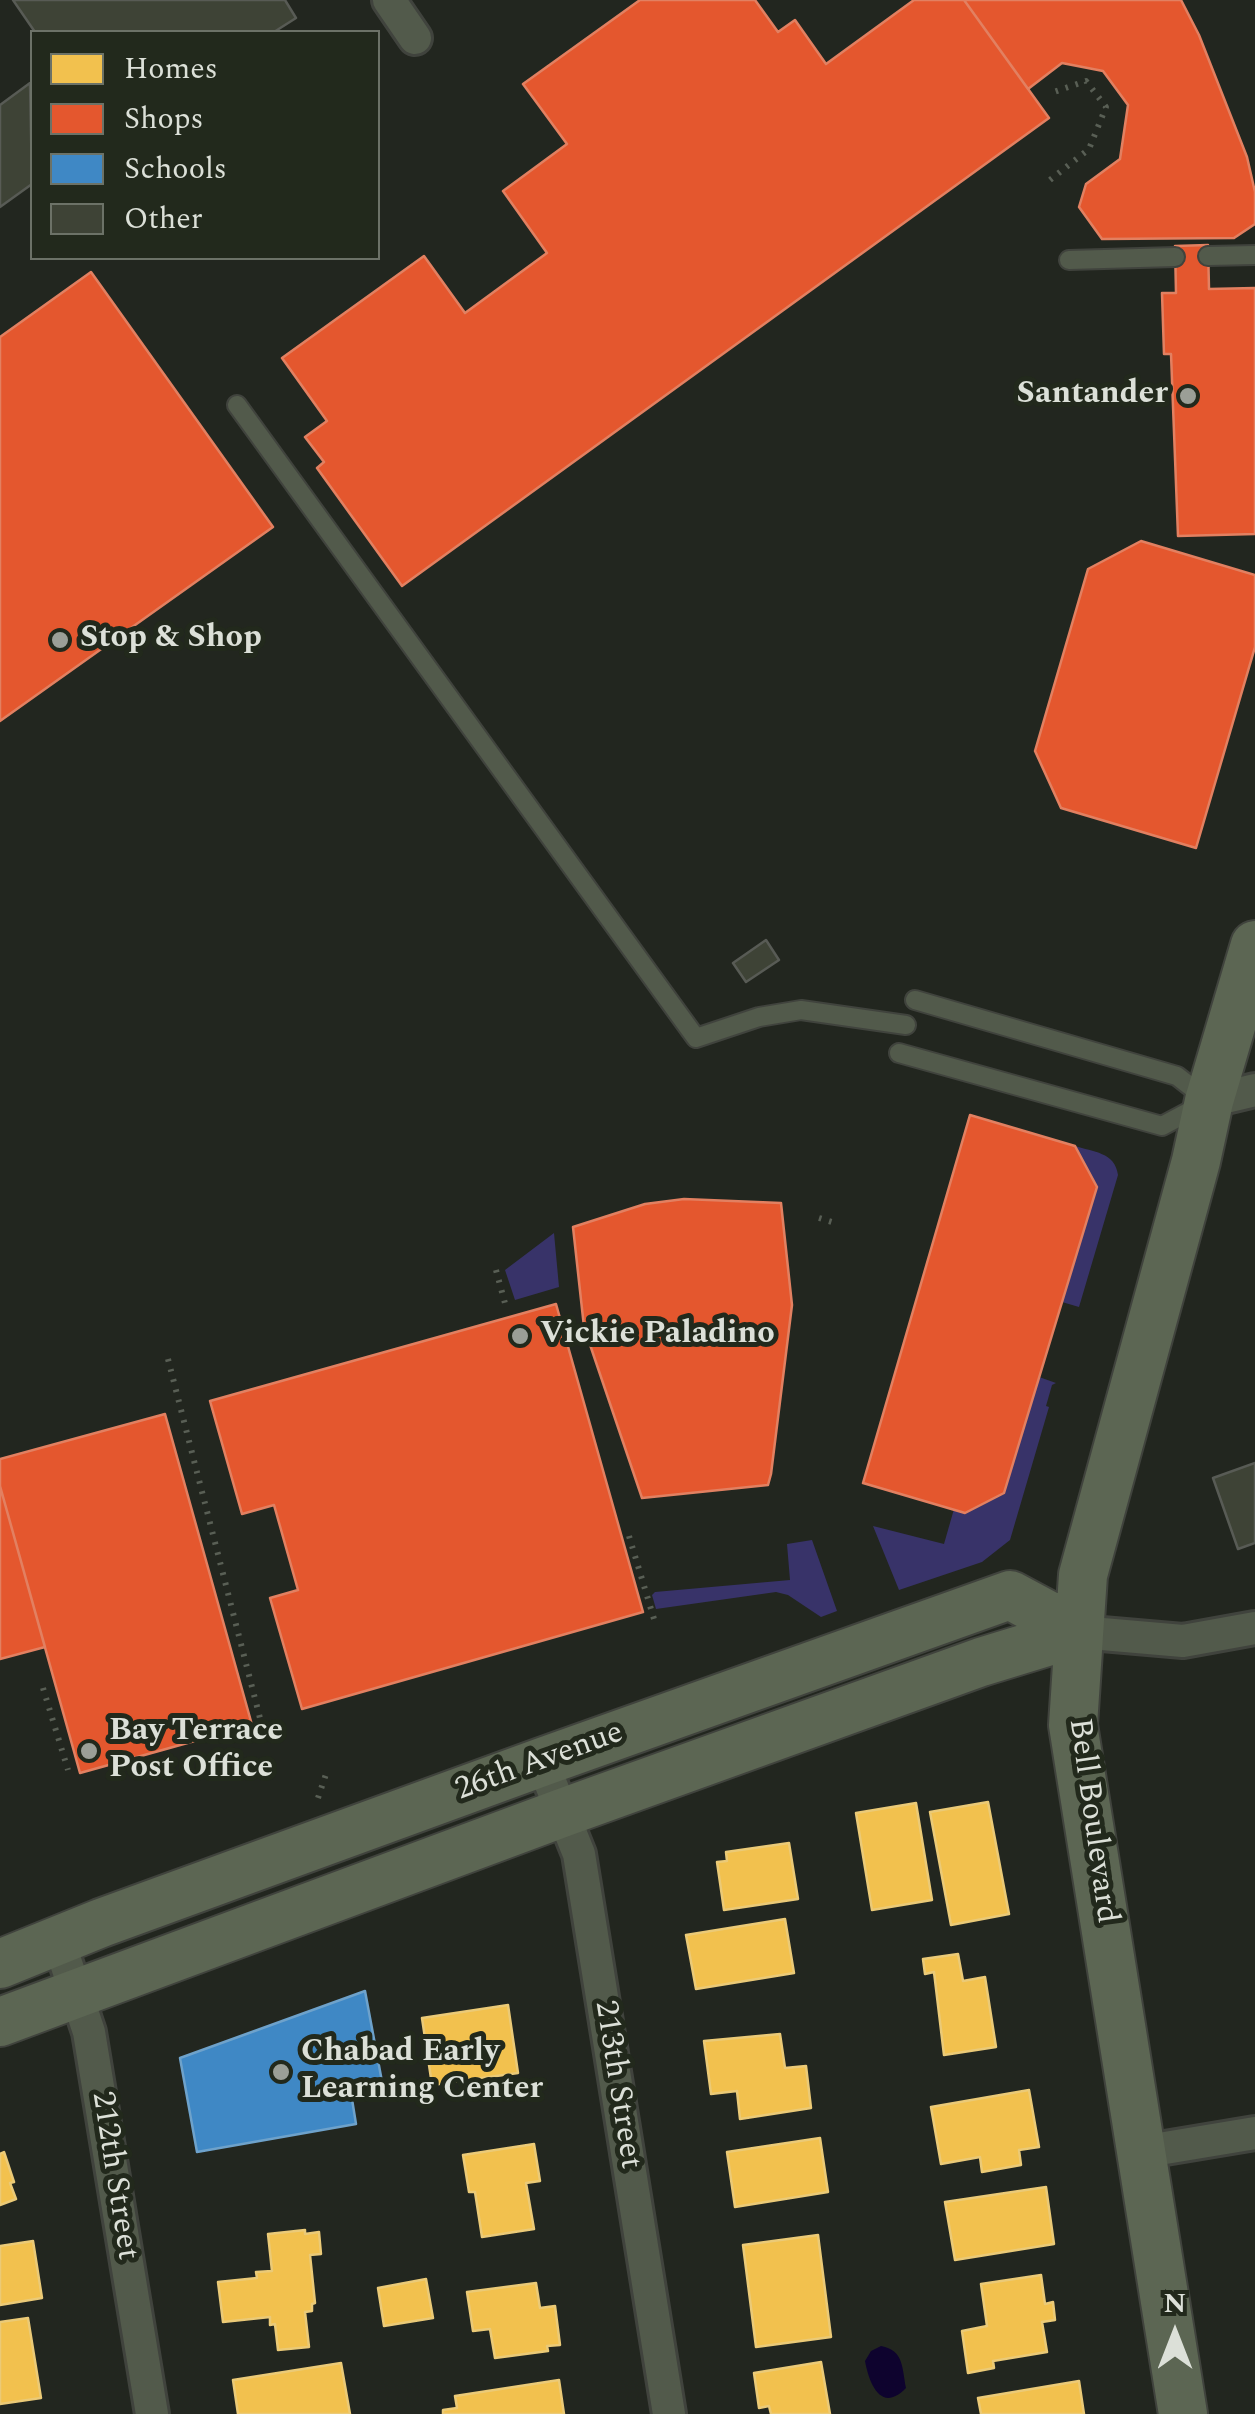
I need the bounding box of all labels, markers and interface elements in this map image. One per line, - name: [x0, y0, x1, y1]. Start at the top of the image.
- legend: [30, 30, 380, 260]
- text: Homes: [124, 46, 218, 92]
- text: Shops: [124, 96, 204, 142]
- text: Schools: [124, 146, 227, 192]
- text: Other: [124, 196, 203, 242]
- place label: Santander: [1016, 377, 1168, 415]
- marker: Santander: [1177, 385, 1199, 407]
- place label: Stop & Shop: [80, 621, 262, 659]
- marker: Stop & Shop: [49, 629, 71, 651]
- place label: Vickie Paladino: [540, 1317, 775, 1355]
- marker: Vickie Paladino: [509, 1325, 531, 1347]
- place label: Bay Terrace Post Office: [109, 1714, 283, 1789]
- street label: 26th Avenue: [451, 1715, 629, 1811]
- street label: Bell Boulevard: [1058, 1716, 1124, 1926]
- marker: Bay Terrace Post Office: [78, 1740, 100, 1762]
- street label: 213th Street: [584, 1998, 648, 2172]
- place label: Chabad Early Learning Center: [301, 2035, 543, 2110]
- marker: Chabad Early Learning Center: [270, 2061, 292, 2083]
- street label: 212th Street: [81, 2089, 145, 2263]
- text: N: [1164, 2282, 1186, 2325]
- north arrow: [1125, 2284, 1225, 2384]

